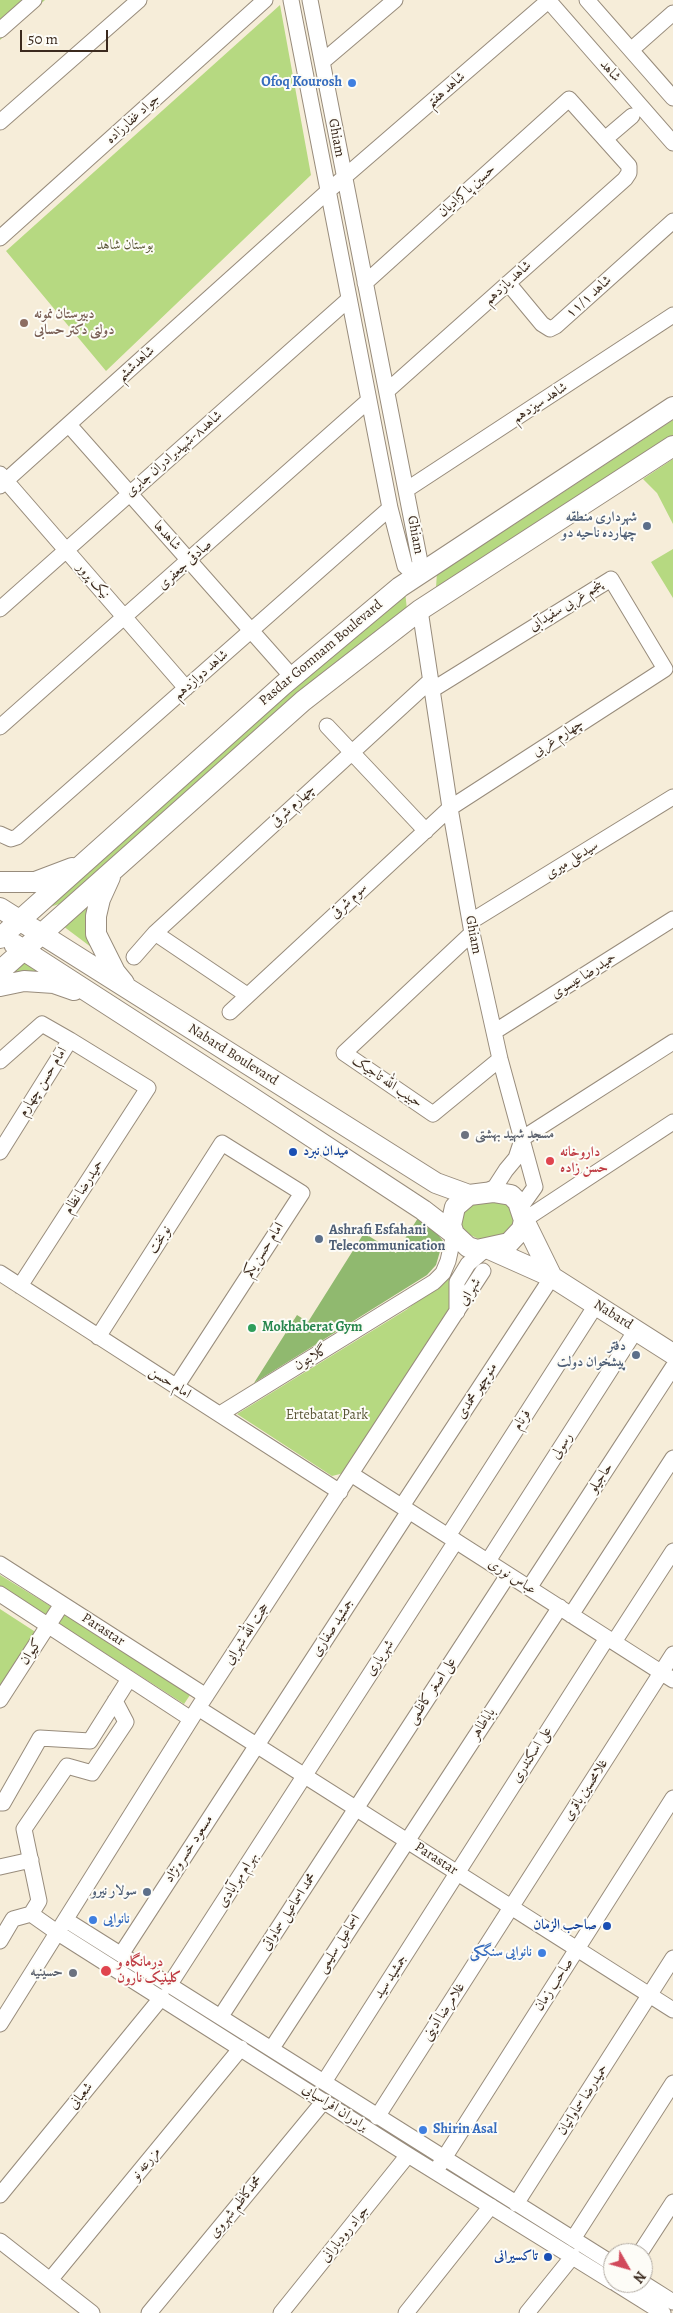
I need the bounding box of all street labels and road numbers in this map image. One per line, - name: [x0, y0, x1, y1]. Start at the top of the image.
- street label: شاهد: [596, 56, 624, 86]
- street label: شاهد هفتم: [423, 68, 469, 112]
- street label: جواد غفارزاده: [102, 90, 164, 148]
- street label: Ghiam: [324, 117, 348, 159]
- street label: حسین پاکزادیان: [435, 161, 499, 221]
- street label: شاهد یازدهم: [481, 257, 535, 309]
- street label: شاهد ۱۱/۱: [563, 272, 615, 322]
- street label: شاهدششم: [114, 343, 158, 385]
- street label: شاهد سیزدهم: [509, 379, 571, 427]
- street label: شاهد۸-شهیدبرادران جابری: [122, 407, 226, 501]
- street label: Ghiam: [403, 514, 427, 556]
- street label: شاهدها: [150, 518, 184, 554]
- street label: صادقی جعفری: [154, 536, 216, 594]
- street label: نیک پرور: [73, 559, 113, 603]
- street label: پنجم غربی سفیدآبی: [526, 577, 606, 635]
- street label: Pasdar Gomnam Boulevard: [256, 596, 386, 710]
- street label: شاهد دوازدهم: [170, 647, 232, 703]
- street label: چهارم غربی: [529, 715, 587, 761]
- street label: چهارم شرقی: [267, 781, 319, 831]
- street label: سیدعلی میری: [542, 837, 602, 883]
- street label: سوم شرقی: [327, 880, 371, 922]
- street label: Ghiam: [461, 914, 485, 956]
- street label: حمیدرضا عیسوی: [548, 949, 620, 1003]
- street label: Nabard Boulevard: [185, 1021, 281, 1089]
- street label: امام حسن چهارم: [15, 1044, 71, 1120]
- street label: حبیب الله تاجیک: [348, 1052, 426, 1112]
- street label: حمیدرضا نظام: [60, 1157, 108, 1217]
- street label: امام حسن یکم: [240, 1220, 288, 1280]
- street label: نوبخت: [145, 1223, 175, 1257]
- street label: شهرابی: [455, 1275, 485, 1309]
- street label: Nabard: [590, 1297, 636, 1333]
- street label: گلابتون: [291, 1341, 331, 1375]
- street label: منوچهر محمدی: [453, 1360, 501, 1422]
- street label: امام حسن: [146, 1363, 194, 1403]
- street label: فرنام: [509, 1407, 535, 1433]
- street label: رسولى: [547, 1430, 577, 1462]
- street label: حاجیلو: [585, 1460, 617, 1496]
- street label: عباس نوری: [485, 1555, 539, 1599]
- street label: جمشید صفاری: [308, 1596, 358, 1660]
- street label: حجت الله شهرابی: [221, 1600, 273, 1668]
- street label: Parastar: [78, 1610, 128, 1650]
- street label: کیوان: [16, 1635, 46, 1669]
- street label: شهریاری: [362, 1637, 398, 1679]
- street label: علی اصغر کاظمی: [404, 1654, 460, 1728]
- street label: باباطاهر: [467, 1705, 499, 1743]
- street label: علی اسکندری: [508, 1724, 556, 1786]
- street label: غلامحسین باقری: [560, 1756, 612, 1824]
- street label: مسعود خسرونژاد: [161, 1812, 217, 1886]
- street label: Parastar: [411, 1839, 461, 1879]
- street label: بهرام مهرآبادی: [214, 1849, 262, 1911]
- street label: محمد اسماعیل سماواتی: [258, 1870, 320, 1954]
- street label: اسماعیل سلیمی: [314, 1911, 364, 1977]
- street label: جمشید سید: [371, 1952, 411, 2002]
- street label: صاحب زمان: [531, 1955, 577, 2015]
- street label: غلامرضا آدینی: [419, 1980, 469, 2044]
- street label: حمیدرضا سماواتیان: [554, 2061, 612, 2139]
- street label: شعبانی: [65, 2079, 97, 2113]
- street label: برادران افراسیابی: [299, 2080, 371, 2136]
- street label: مزرعه نو: [127, 2144, 165, 2184]
- street label: محمدکاظم شهروی: [206, 2172, 266, 2242]
- street label: جواد رودبارانی: [317, 2202, 373, 2266]

